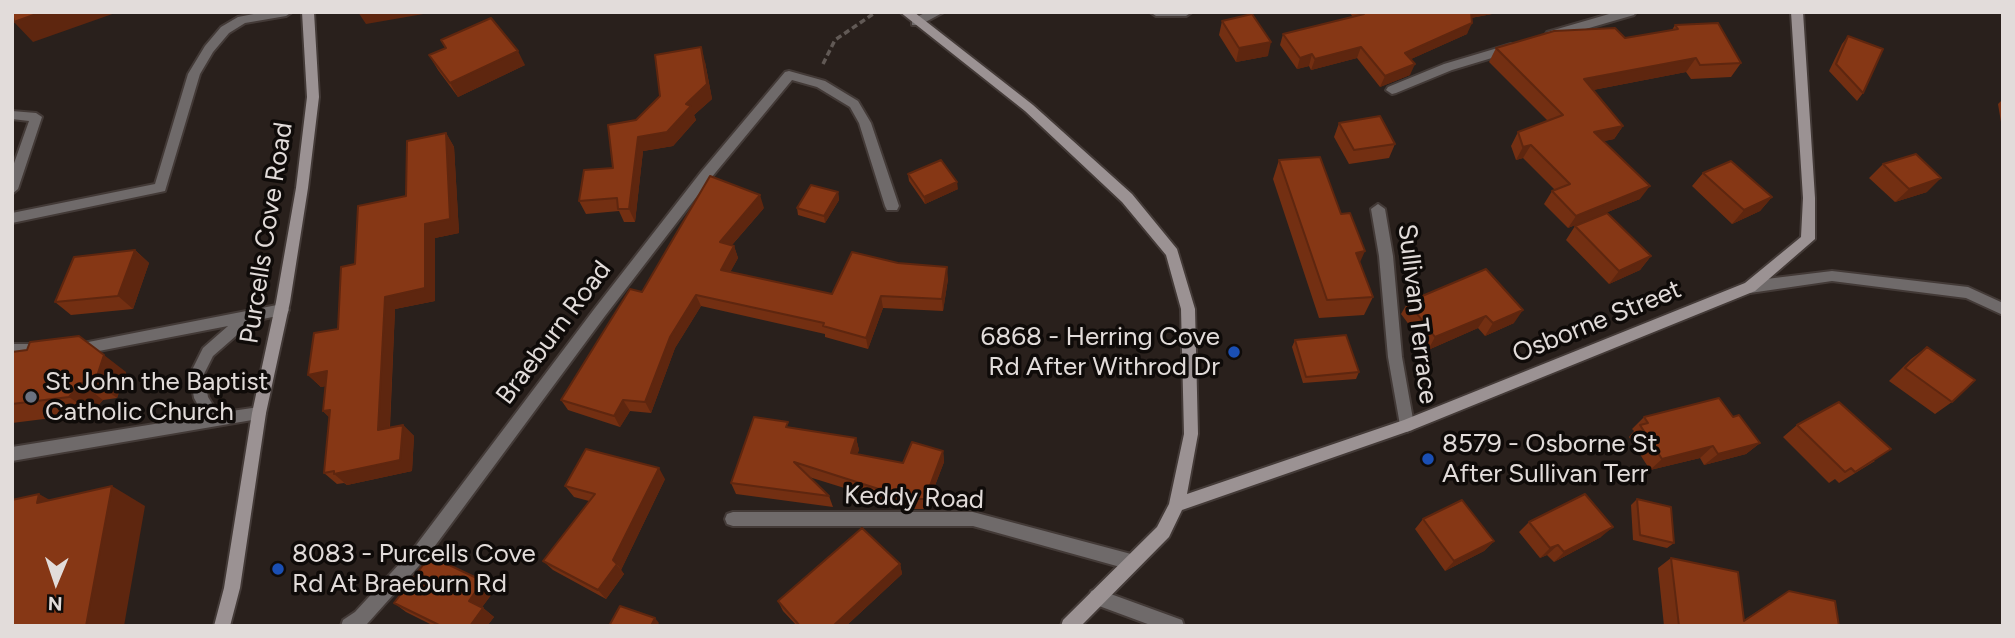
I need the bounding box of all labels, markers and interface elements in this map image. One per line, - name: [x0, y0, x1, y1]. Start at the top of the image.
- street label: Purcells Cove Road: [234, 120, 300, 346]
- street label: Sullivan Terrace: [1390, 222, 1444, 406]
- street label: Braeburn Road: [490, 255, 618, 411]
- street label: Osborne Street: [1508, 274, 1686, 370]
- place label: 6868 - Herring Cove Rd After Withrod Dr: [981, 321, 1220, 382]
- marker: 6868 - Herring Cove Rd After Withrod Dr: [1226, 344, 1242, 360]
- place label: St John the Baptist Catholic Church: [45, 366, 268, 428]
- marker: St John the Baptist Catholic Church: [23, 389, 39, 405]
- place label: 8579 - Osborne St After Sullivan Terr: [1442, 428, 1658, 490]
- marker: 8579 - Osborne St After Sullivan Terr: [1420, 451, 1436, 467]
- street label: Keddy Road: [843, 480, 985, 516]
- place label: 8083 - Purcells Cove Rd At Braeburn Rd: [292, 538, 536, 600]
- north arrow: [21, 547, 91, 617]
- marker: 8083 - Purcells Cove Rd At Braeburn Rd: [270, 561, 286, 577]
- text: N: [48, 592, 63, 615]

